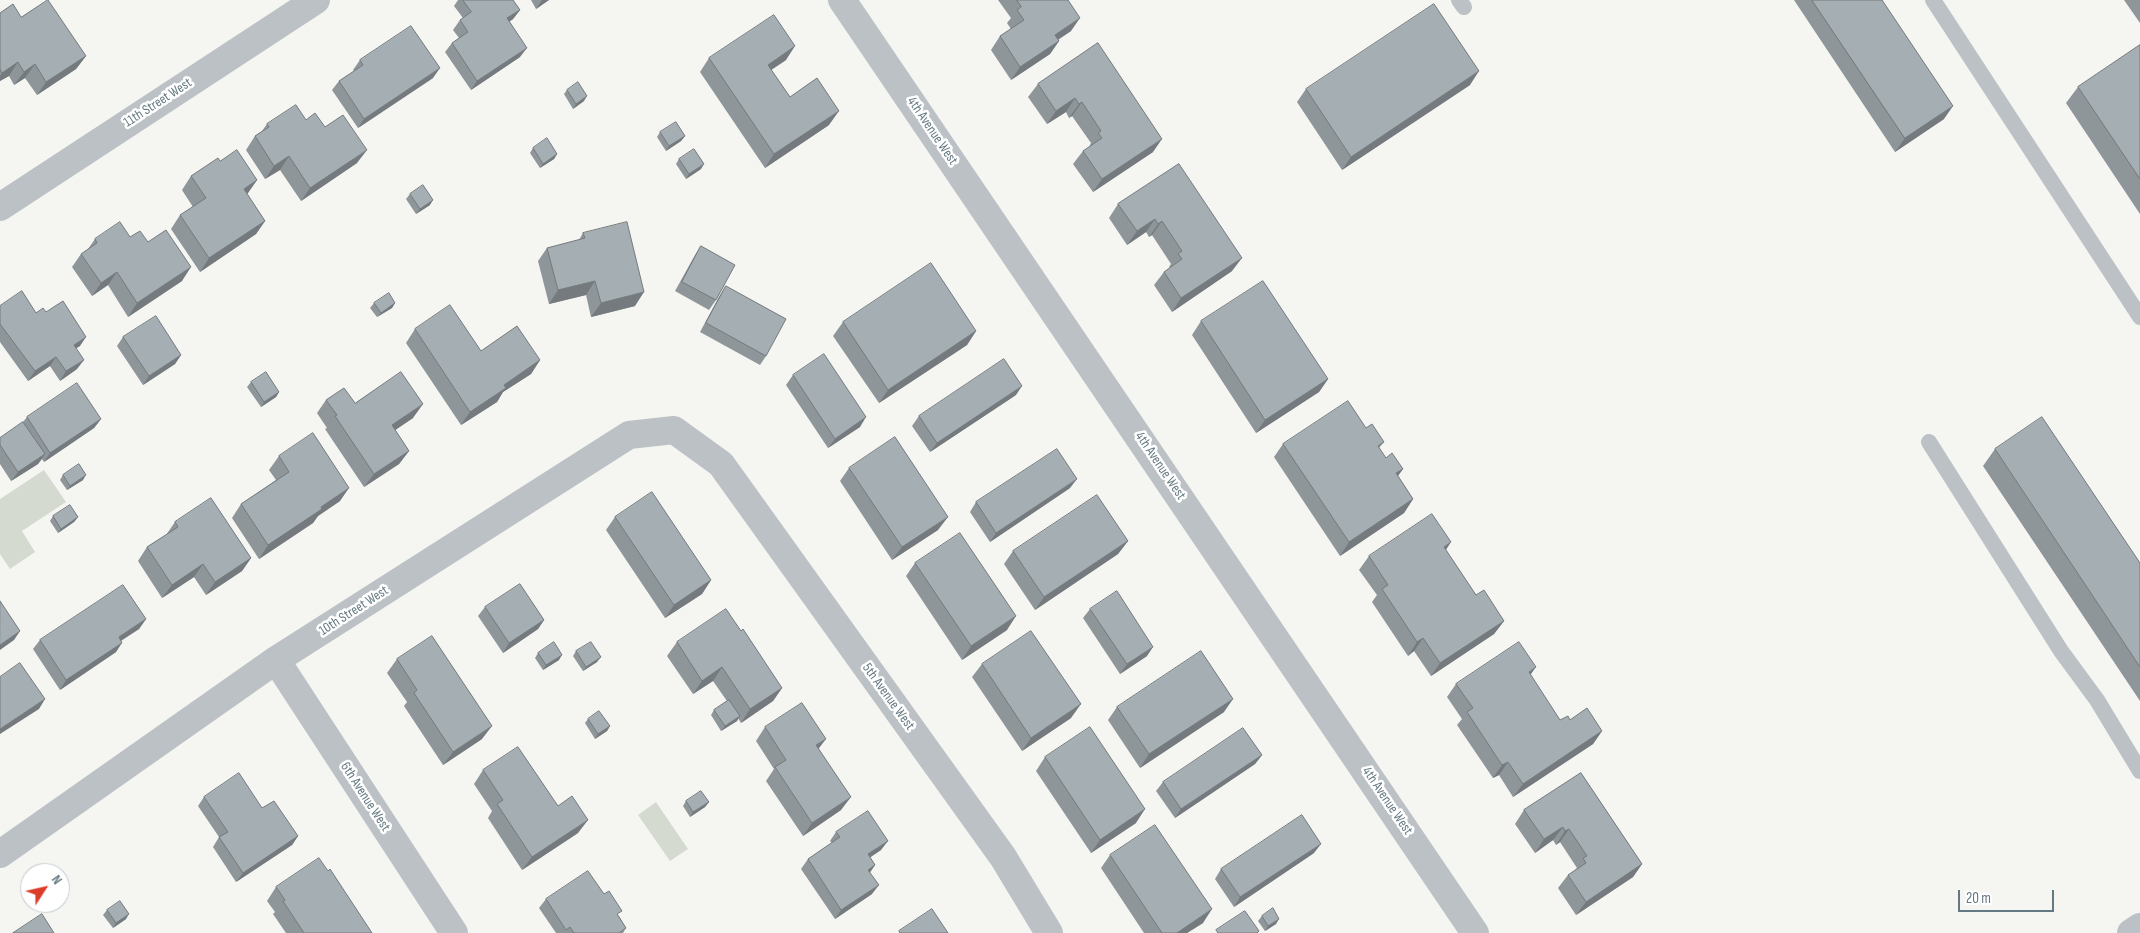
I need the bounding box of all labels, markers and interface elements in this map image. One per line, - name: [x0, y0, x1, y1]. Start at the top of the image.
- street label: 11th Street West: [121, 75, 195, 131]
- street label: 4th Avenue West: [903, 94, 961, 168]
- street label: 4th Avenue West: [1131, 429, 1189, 503]
- street label: 10th Street West: [316, 582, 392, 640]
- street label: 5th Avenue West: [858, 660, 918, 734]
- street label: 6th Avenue West: [336, 759, 394, 835]
- street label: 4th Avenue West: [1358, 764, 1416, 838]
- north arrow: [20, 863, 70, 913]
- text: N: [48, 872, 66, 888]
- scale bar: [1960, 880, 2056, 912]
- text: 20 m: [1966, 889, 1991, 908]

